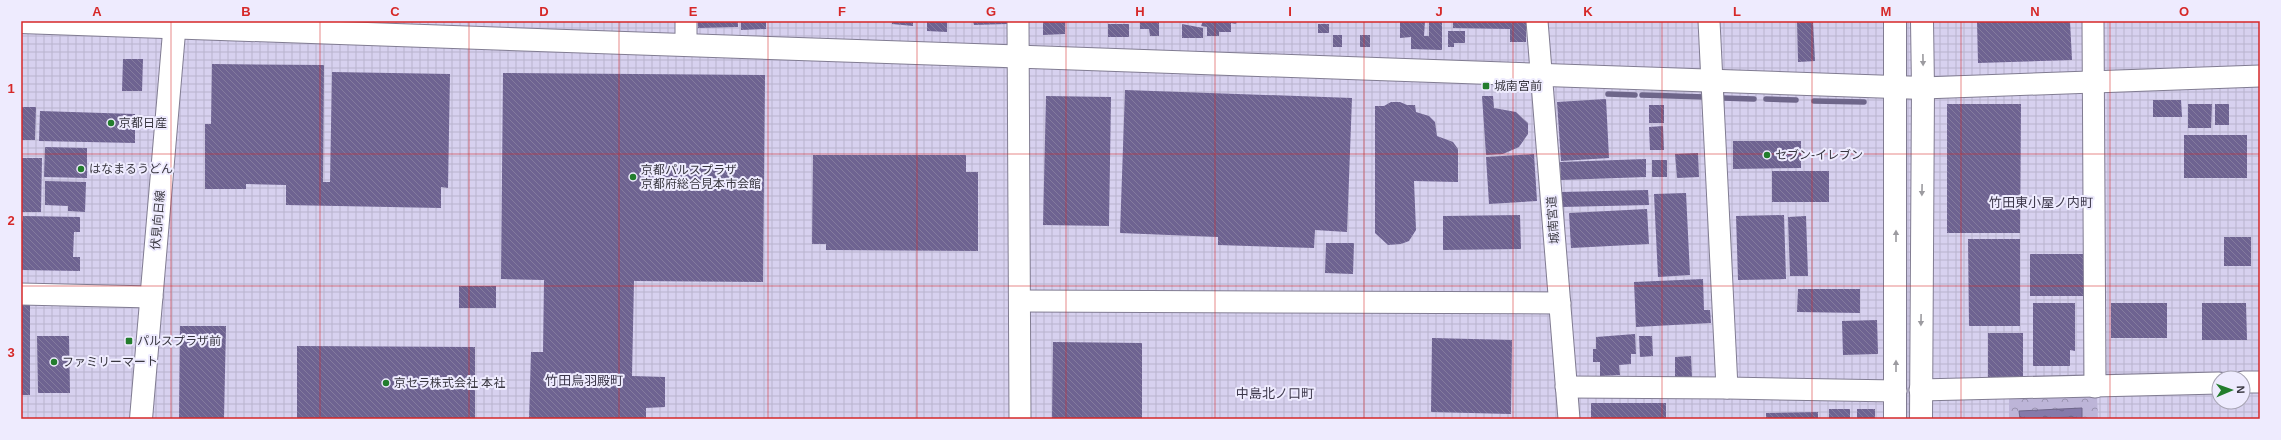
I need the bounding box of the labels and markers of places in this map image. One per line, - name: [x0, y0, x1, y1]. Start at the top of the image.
- place label: 城南宮前: [1494, 79, 1542, 93]
- marker: 城南宮前: [1481, 81, 1491, 91]
- place label: 京都日産: [119, 116, 167, 130]
- marker: 京都日産: [106, 118, 116, 128]
- place label: セブン-イレブン: [1775, 148, 1863, 162]
- marker: セブン-イレブン: [1762, 150, 1772, 160]
- place label: はなまるうどん: [89, 162, 173, 176]
- place label: 京都パルスプラザ 京都府総合見本市会館: [641, 163, 761, 191]
- marker: はなまるうどん: [76, 164, 86, 174]
- marker: 京都パルスプラザ 京都府総合見本市会館: [628, 172, 638, 182]
- place label: パルスプラザ前: [137, 334, 221, 348]
- marker: パルスプラザ前: [124, 336, 134, 346]
- place label: ファミリーマート: [62, 355, 158, 369]
- marker: ファミリーマート: [49, 357, 59, 367]
- place label: 京セラ株式会社 本社: [394, 376, 505, 390]
- marker: 京セラ株式会社 本社: [381, 378, 391, 388]

